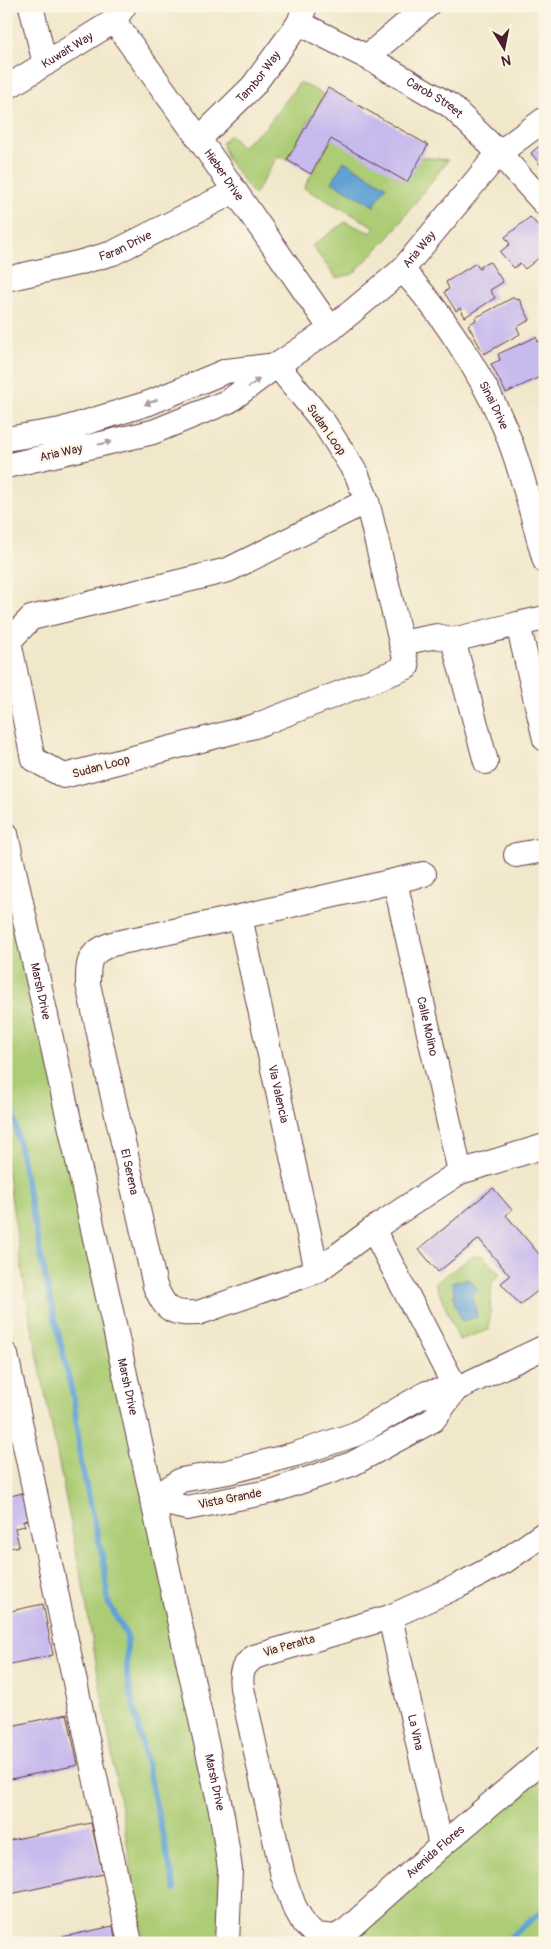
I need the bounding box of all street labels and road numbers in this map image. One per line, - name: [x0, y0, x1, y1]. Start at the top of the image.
- street label: Kuwait Way: [39, 28, 96, 72]
- street label: Tambor Way: [233, 48, 284, 106]
- street label: Carob Street: [404, 74, 466, 121]
- street label: Hieber Drive: [201, 146, 247, 204]
- street label: Faran Drive: [97, 227, 154, 264]
- street label: Aria Way: [399, 228, 439, 271]
- street label: Sinai Drive: [476, 378, 512, 432]
- street label: Sudan Loop: [303, 402, 349, 459]
- street label: Aria Way: [38, 441, 84, 465]
- street label: Sudan Loop: [71, 752, 132, 782]
- street label: Marsh Drive: [27, 961, 54, 1021]
- street label: Calle Molino: [414, 995, 442, 1058]
- street label: Via Valencia: [265, 1063, 292, 1125]
- street label: El Serena: [117, 1147, 142, 1197]
- street label: Marsh Drive: [114, 1357, 141, 1417]
- street label: Vista Grande: [197, 1486, 263, 1512]
- street label: Via Peralta: [261, 1631, 317, 1661]
- street label: La Vina: [404, 1713, 427, 1752]
- street label: Marsh Drive: [201, 1752, 228, 1812]
- street label: Avenida Flores: [403, 1822, 468, 1881]

